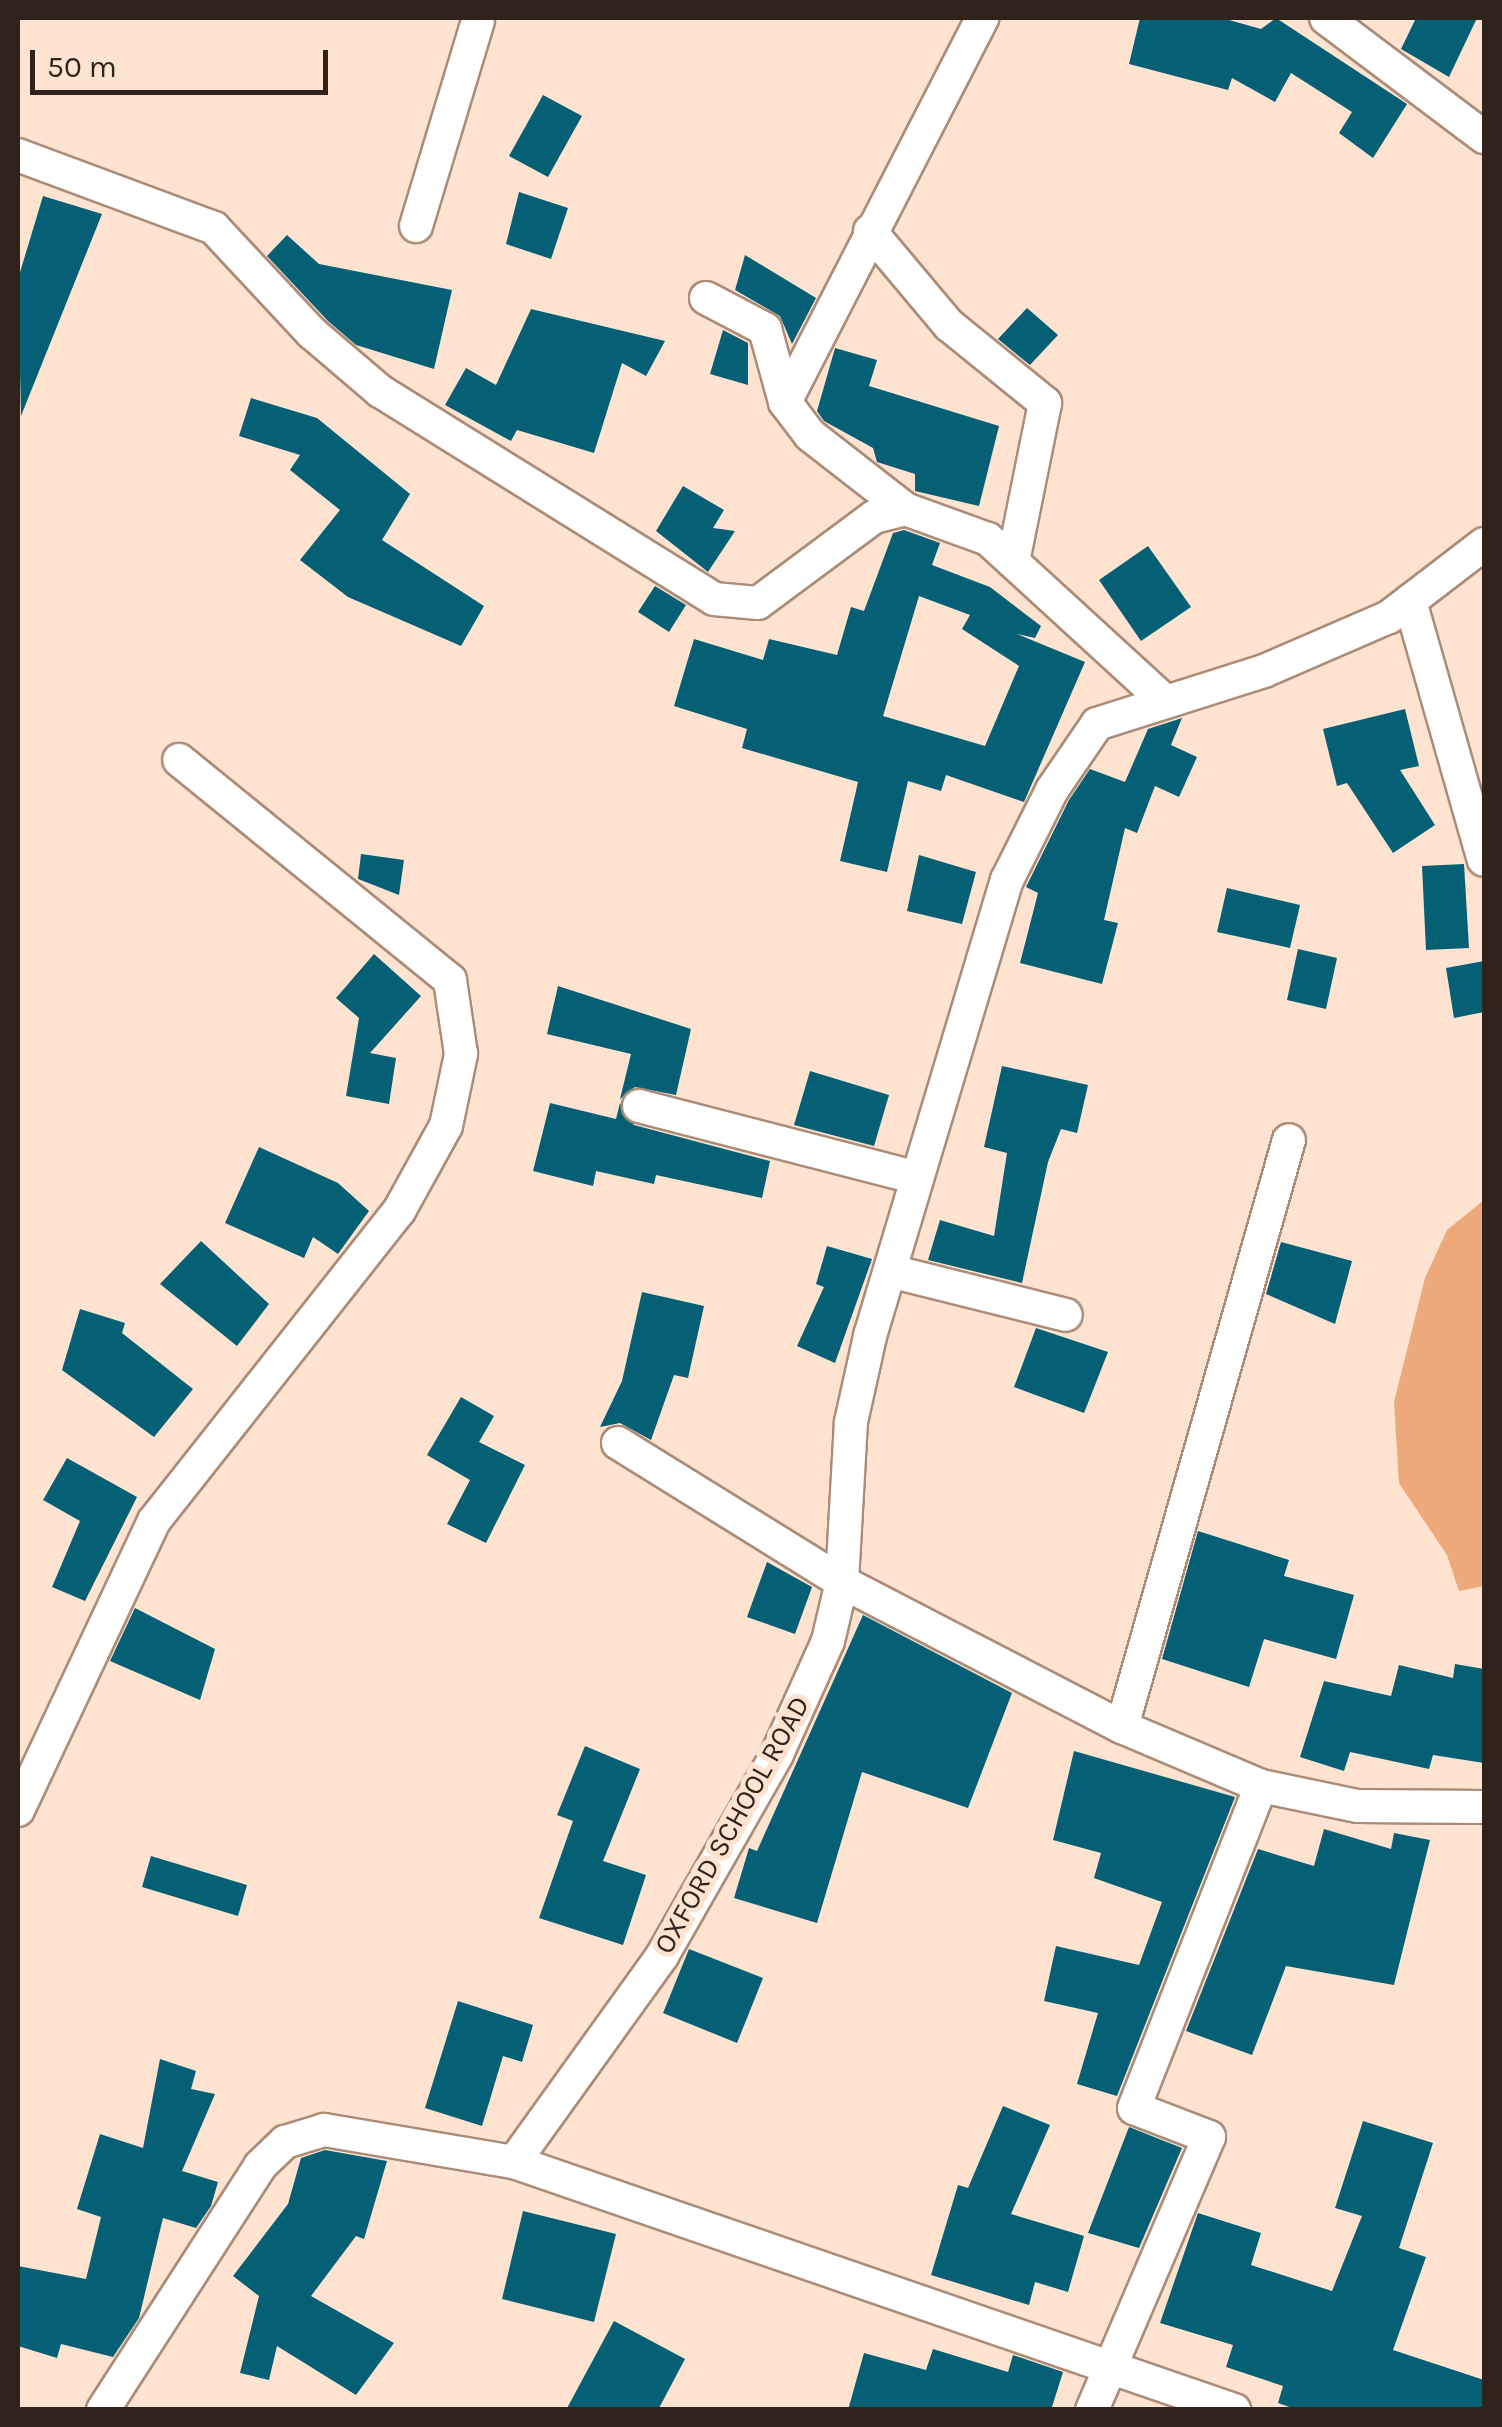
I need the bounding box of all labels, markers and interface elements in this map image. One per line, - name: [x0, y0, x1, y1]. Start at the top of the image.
- scale bar: [35, 30, 332, 92]
- text: 50 m: [47, 49, 117, 85]
- street label: OXFORD SCHOOL ROAD: [647, 1690, 817, 1960]

